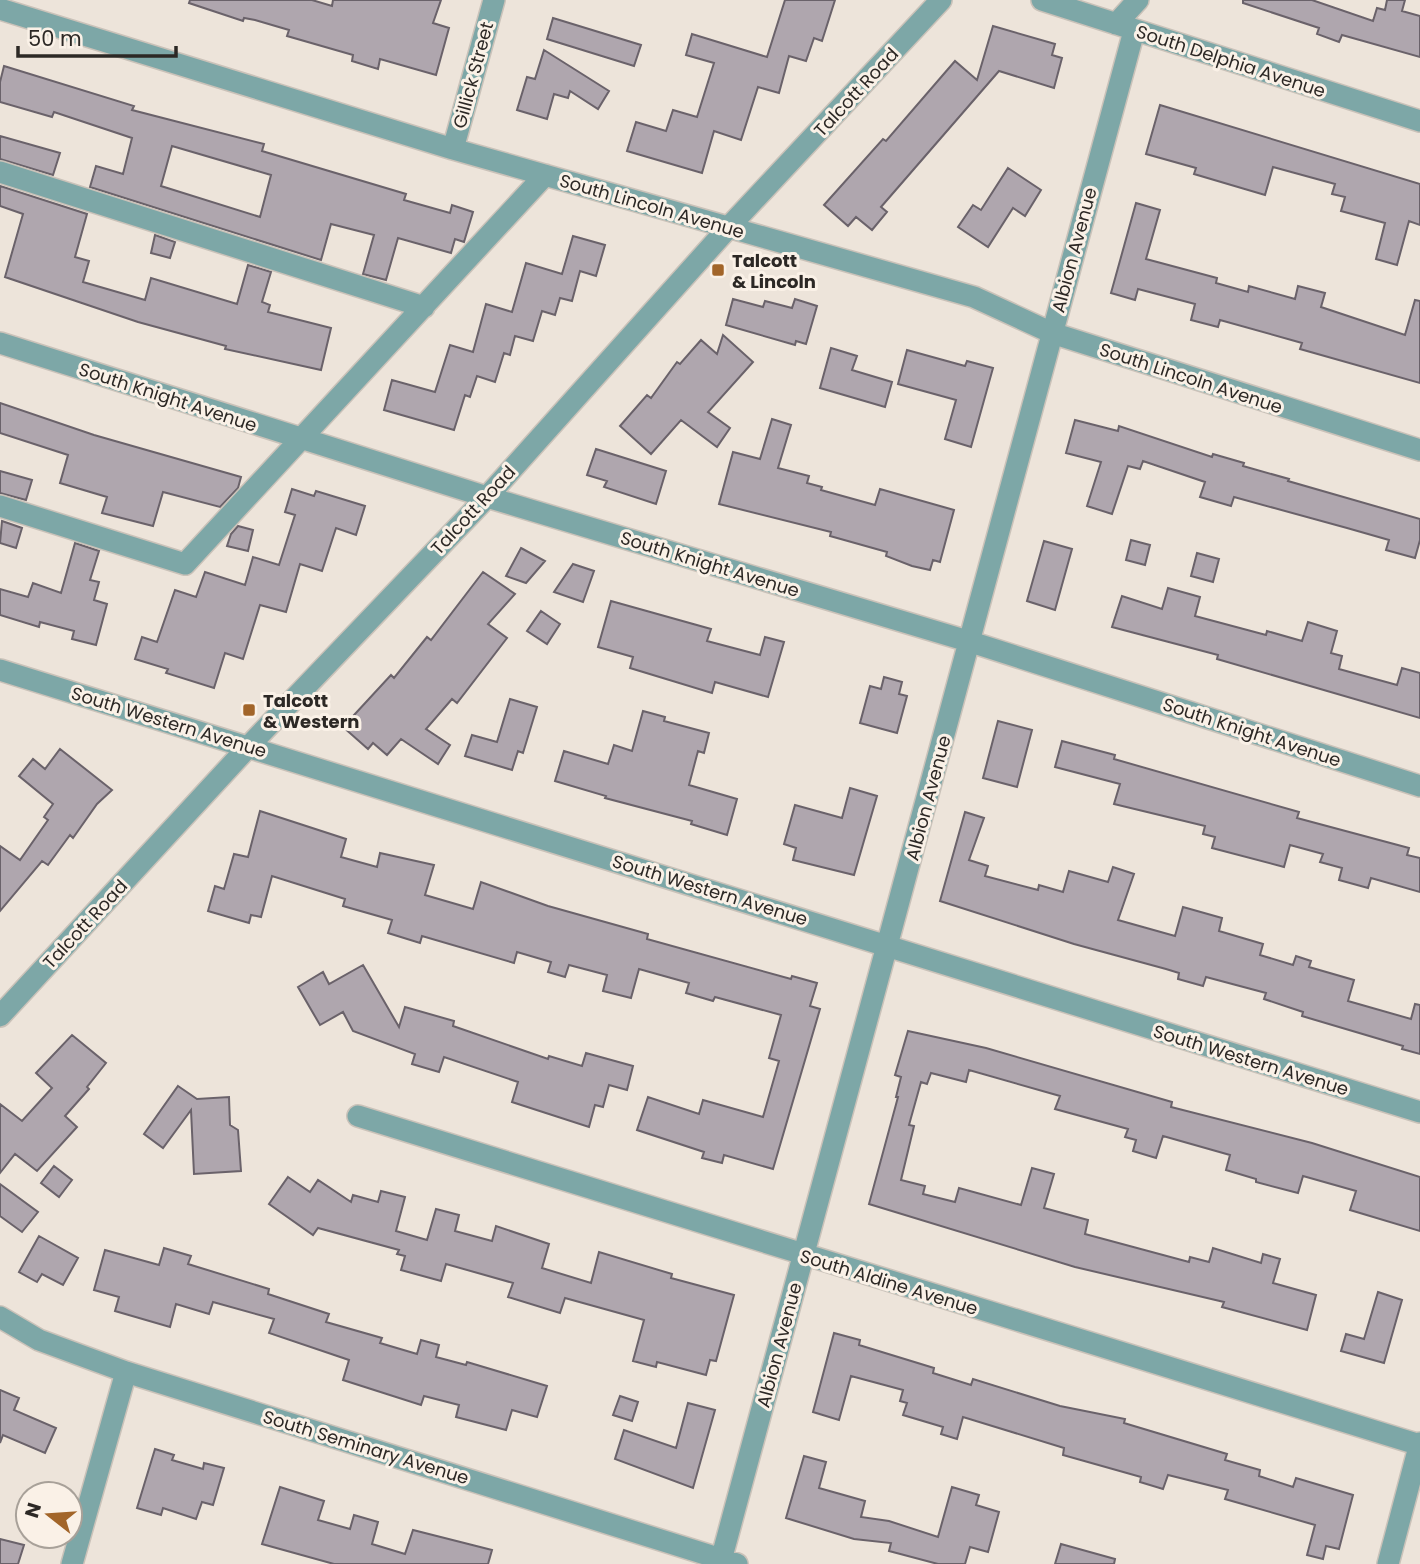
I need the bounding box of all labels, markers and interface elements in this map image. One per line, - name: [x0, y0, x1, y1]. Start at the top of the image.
- scale bar: [18, 14, 175, 58]
- street label: Gillick Street: [447, 19, 499, 131]
- street label: South Delphia Avenue: [1133, 19, 1329, 103]
- text: 50 m: [28, 24, 82, 53]
- street label: Talcott Road: [808, 42, 904, 142]
- street label: South Lincoln Avenue: [557, 168, 747, 244]
- street label: Albion Avenue: [1045, 185, 1103, 315]
- place label: Talcott & Lincoln: [732, 248, 816, 294]
- marker: Talcott & Lincoln: [710, 262, 726, 278]
- street label: South Lincoln Avenue: [1096, 337, 1286, 419]
- street label: South Knight Avenue: [76, 356, 260, 438]
- street label: Talcott Road: [425, 460, 521, 560]
- street label: South Knight Avenue: [617, 525, 803, 603]
- street label: South Western Avenue: [68, 680, 270, 764]
- place label: Talcott & Western: [263, 688, 359, 734]
- street label: South Knight Avenue: [1160, 691, 1344, 773]
- marker: Talcott & Western: [241, 702, 257, 718]
- street label: Albion Avenue: [899, 733, 957, 863]
- street label: South Western Avenue: [609, 848, 811, 932]
- street label: Talcott Road: [37, 874, 133, 974]
- street label: South Western Avenue: [1150, 1018, 1352, 1102]
- street label: South Aldine Avenue: [797, 1243, 981, 1321]
- street label: Albion Avenue: [750, 1280, 808, 1410]
- street label: South Seminary Avenue: [260, 1404, 472, 1490]
- north arrow: [14, 1480, 84, 1550]
- text: N: [18, 1499, 48, 1521]

